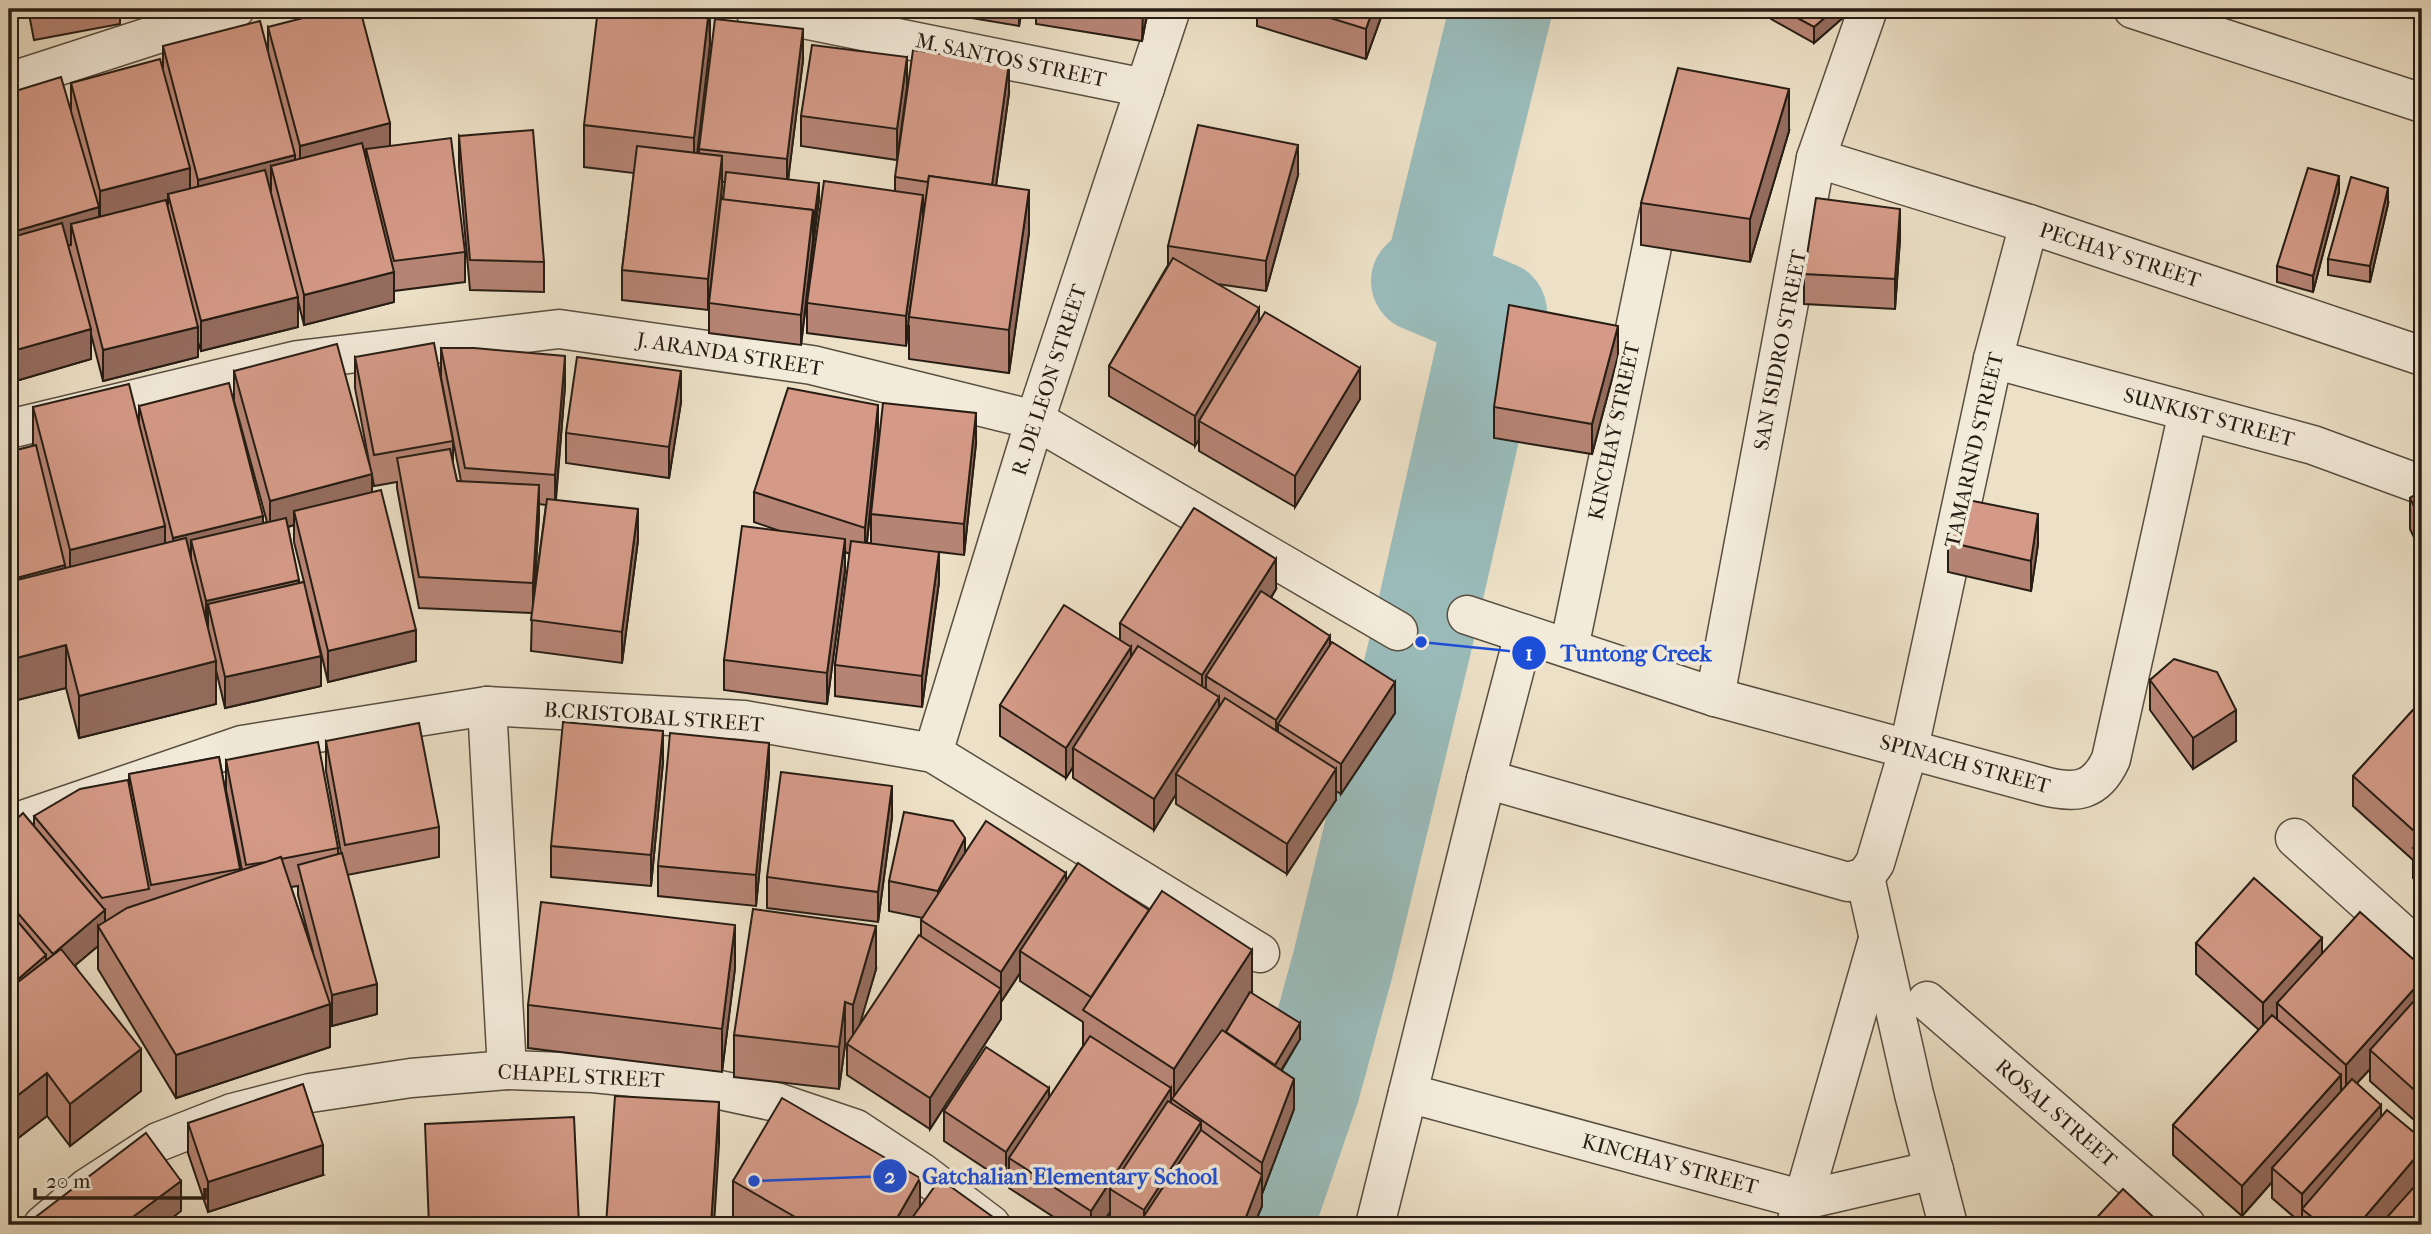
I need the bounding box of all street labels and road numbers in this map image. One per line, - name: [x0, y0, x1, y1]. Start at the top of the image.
- street label: M. SANTOS STREET: [913, 28, 1109, 92]
- street label: PECHAY STREET: [2036, 218, 2204, 293]
- street label: SAN ISIDRO STREET: [1749, 247, 1811, 452]
- street label: R. DE LEON STREET: [1007, 281, 1092, 479]
- street label: J. ARANDA STREET: [633, 327, 826, 381]
- street label: KINCHAY STREET: [1583, 339, 1645, 522]
- street label: TAMARIND STREET: [1940, 349, 2008, 550]
- street label: SUNKIST STREET: [2121, 383, 2298, 452]
- street label: B.CRISTOBAL STREET: [543, 697, 766, 737]
- street label: SPINACH STREET: [1877, 730, 2054, 799]
- street label: ROSAL STREET: [1990, 1054, 2122, 1173]
- street label: CHAPEL STREET: [497, 1060, 666, 1092]
- street label: KINCHAY STREET: [1579, 1129, 1762, 1199]

